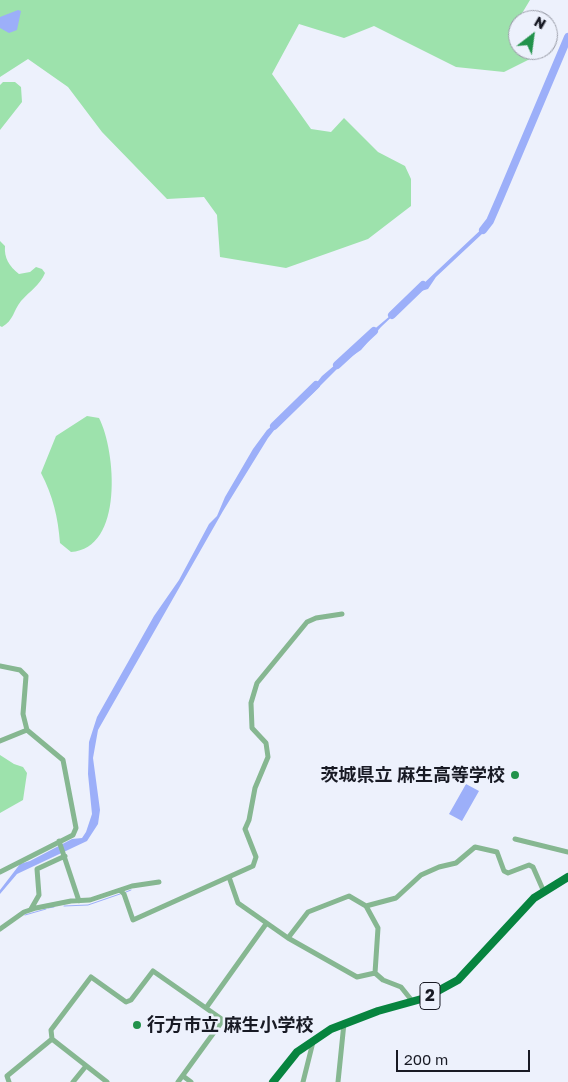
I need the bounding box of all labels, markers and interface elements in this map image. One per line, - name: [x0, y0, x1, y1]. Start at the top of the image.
- north arrow: [508, 10, 558, 60]
- text: N: [531, 12, 549, 32]
- place label: 茨城県立 麻生高等学校: [321, 764, 505, 786]
- marker: 茨城県立 麻生高等学校: [509, 769, 521, 781]
- road number: 2: [420, 982, 440, 1009]
- place label: 行方市立 麻生小学校: [147, 1014, 313, 1036]
- marker: 行方市立 麻生小学校: [131, 1019, 143, 1031]
- scale bar: [398, 1040, 532, 1072]
- text: 200 m: [404, 1050, 448, 1068]

